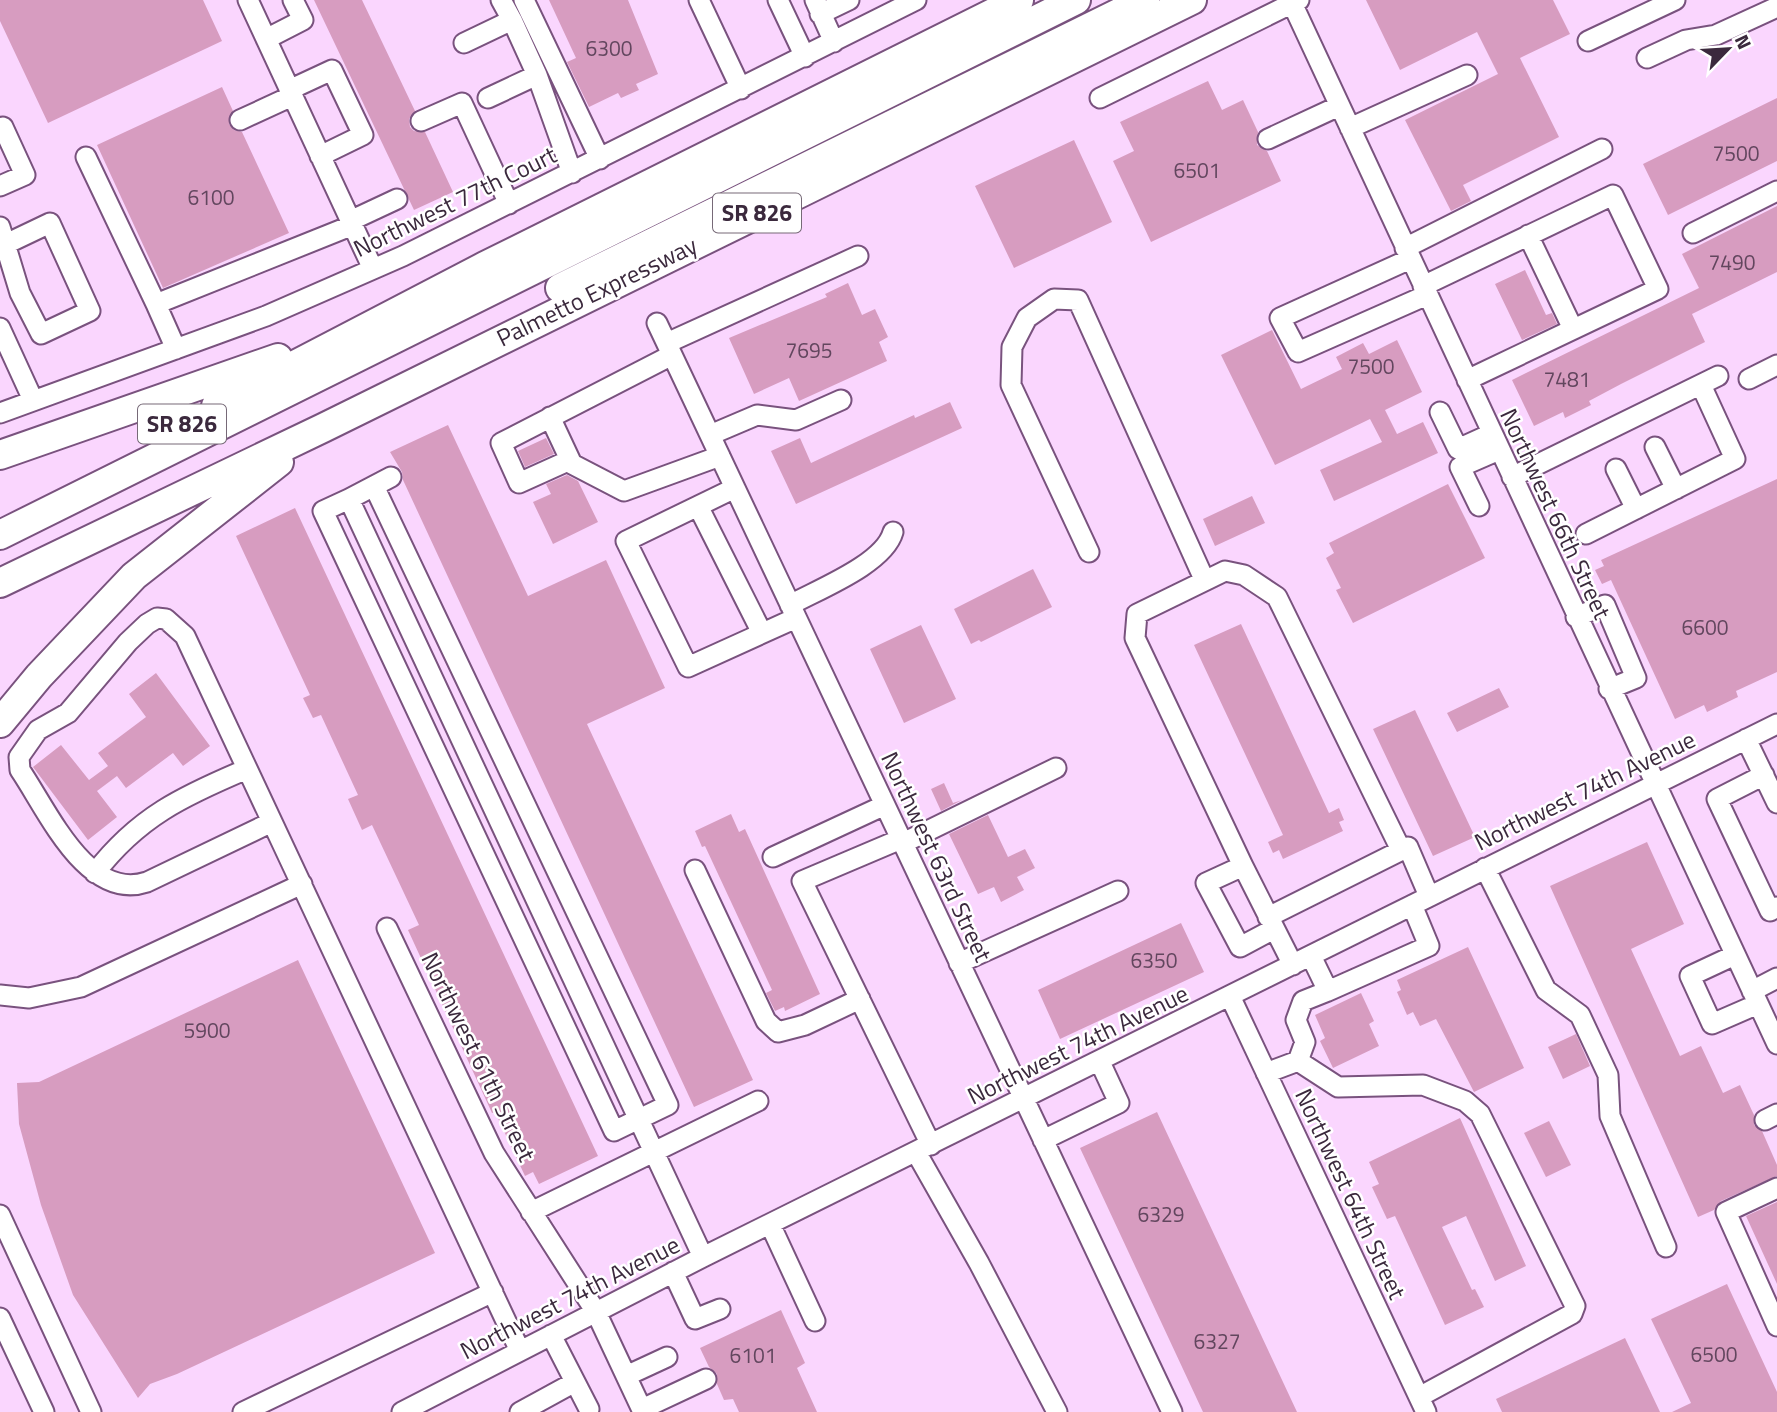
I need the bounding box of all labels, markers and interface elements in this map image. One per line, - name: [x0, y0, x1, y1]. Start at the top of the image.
- north arrow: [1693, 14, 1763, 84]
- text: N: [1728, 30, 1760, 54]
- house number: 6300: [585, 32, 633, 64]
- street label: Northwest 77th Court: [347, 136, 563, 266]
- house number: 7500: [1712, 137, 1760, 169]
- house number: 6501: [1173, 154, 1221, 186]
- house number: 6100: [187, 181, 235, 213]
- road number: SR 826: [713, 194, 801, 232]
- street label: Palmetto Expressway: [490, 227, 703, 355]
- house number: 7490: [1708, 246, 1756, 278]
- house number: 7695: [785, 334, 833, 366]
- house number: 7500: [1347, 350, 1395, 382]
- house number: 7481: [1543, 363, 1591, 395]
- street label: Northwest 66th Street: [1491, 402, 1621, 625]
- road number: SR 826: [138, 404, 226, 444]
- house number: 6600: [1681, 611, 1729, 643]
- street label: Northwest 74th Avenue: [1468, 721, 1701, 859]
- street label: Northwest 63rd Street: [872, 746, 1002, 968]
- house number: 6350: [1130, 944, 1178, 976]
- street label: Northwest 61th Street: [413, 946, 545, 1168]
- street label: Northwest 74th Avenue: [961, 975, 1194, 1113]
- house number: 5900: [183, 1014, 231, 1046]
- street label: Northwest 64th Street: [1286, 1082, 1416, 1305]
- house number: 6329: [1137, 1198, 1185, 1230]
- street label: Northwest 74th Avenue: [454, 1226, 686, 1368]
- house number: 6327: [1193, 1325, 1241, 1357]
- house number: 6500: [1690, 1338, 1738, 1370]
- house number: 6101: [729, 1339, 777, 1371]

